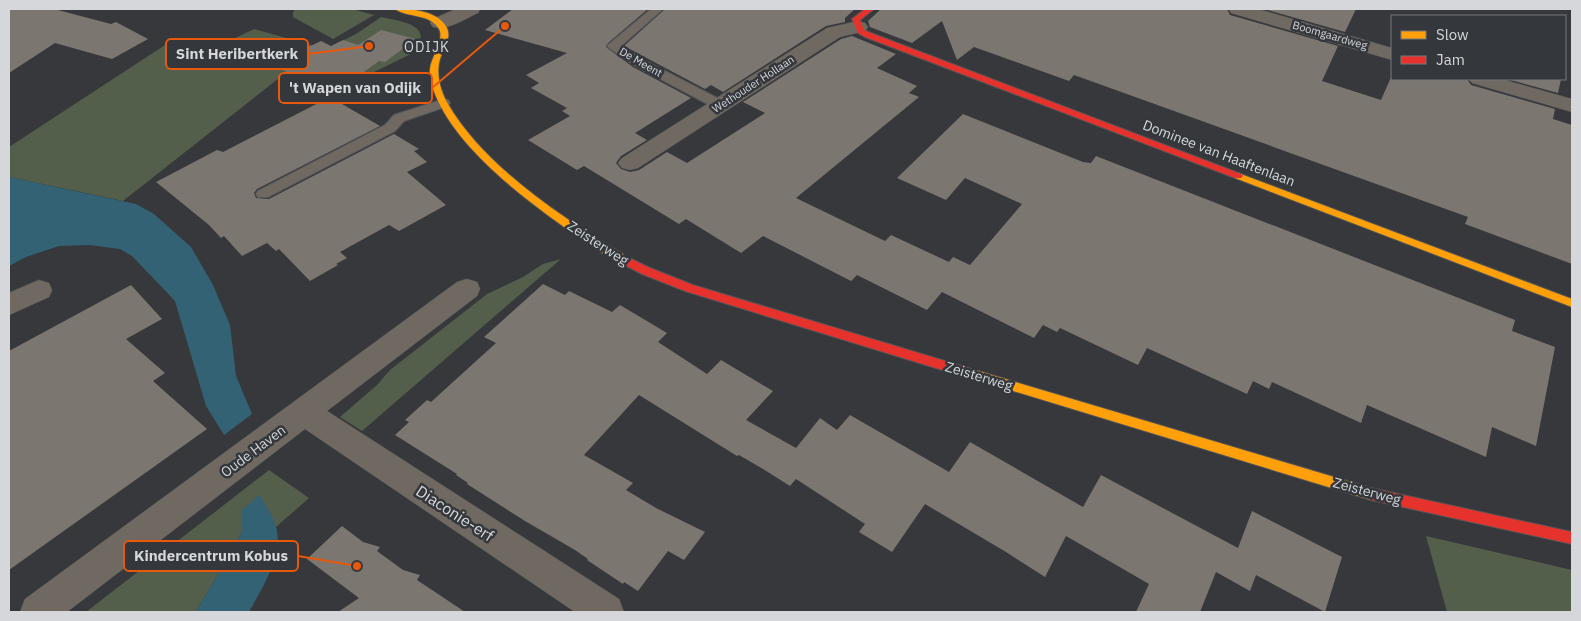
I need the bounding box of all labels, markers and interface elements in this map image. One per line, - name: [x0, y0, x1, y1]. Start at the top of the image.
- legend: [1391, 15, 1566, 80]
- street label: Boomgaardweg: [1291, 18, 1369, 52]
- text: Slow: [1436, 25, 1469, 44]
- district label: ODIJK: [404, 38, 450, 56]
- callout: Sint Heribertkerk: [166, 39, 308, 69]
- text: Sint Heribertkerk: [176, 44, 299, 63]
- street label: De Meent: [617, 44, 665, 80]
- text: Jam: [1436, 50, 1465, 69]
- street label: Wethouder Hollaan: [709, 52, 797, 116]
- callout: 't Wapen van Odijk: [279, 73, 432, 103]
- text: 't Wapen van Odijk: [289, 78, 421, 97]
- street label: Dominee van Haaftenlaan: [1140, 116, 1298, 190]
- street label: Zeisterweg: [564, 217, 633, 270]
- street label: Zeisterweg: [943, 357, 1015, 395]
- street label: Oude Haven: [217, 421, 289, 481]
- street label: Zeisterweg: [1331, 473, 1403, 509]
- street label: Diaconie-erf: [412, 480, 498, 546]
- callout: Kindercentrum Kobus: [124, 541, 298, 571]
- text: Kindercentrum Kobus: [134, 546, 288, 565]

